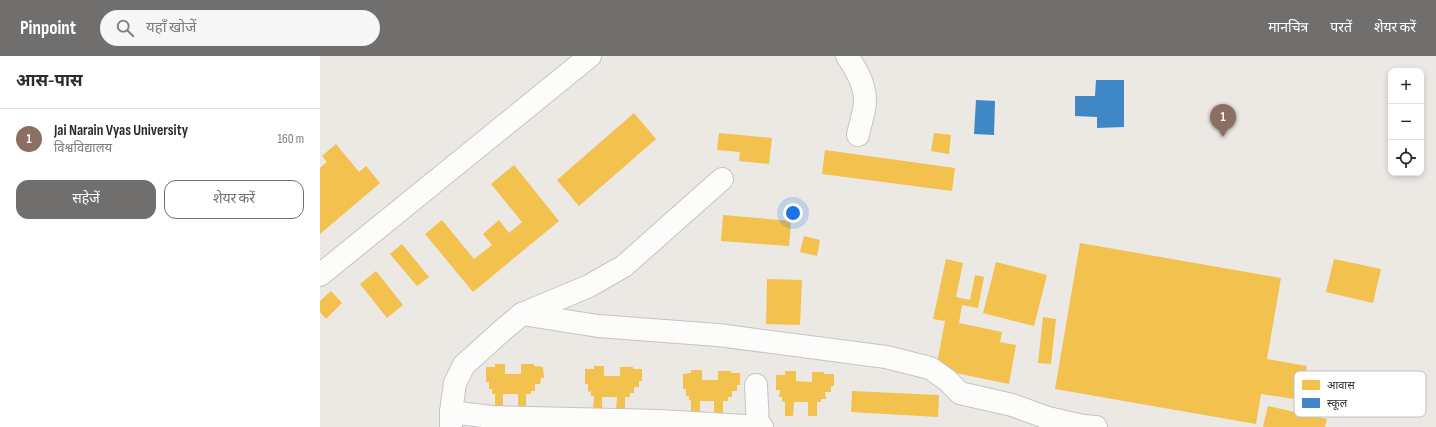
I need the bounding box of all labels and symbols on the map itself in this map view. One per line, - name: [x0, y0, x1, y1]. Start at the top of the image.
- pin: 1: [1210, 104, 1236, 137]
- your location: [783, 203, 803, 223]
- legend: [1294, 371, 1426, 417]
- text: आवास: [1327, 379, 1355, 392]
- text: स्कूल: [1327, 397, 1348, 411]

